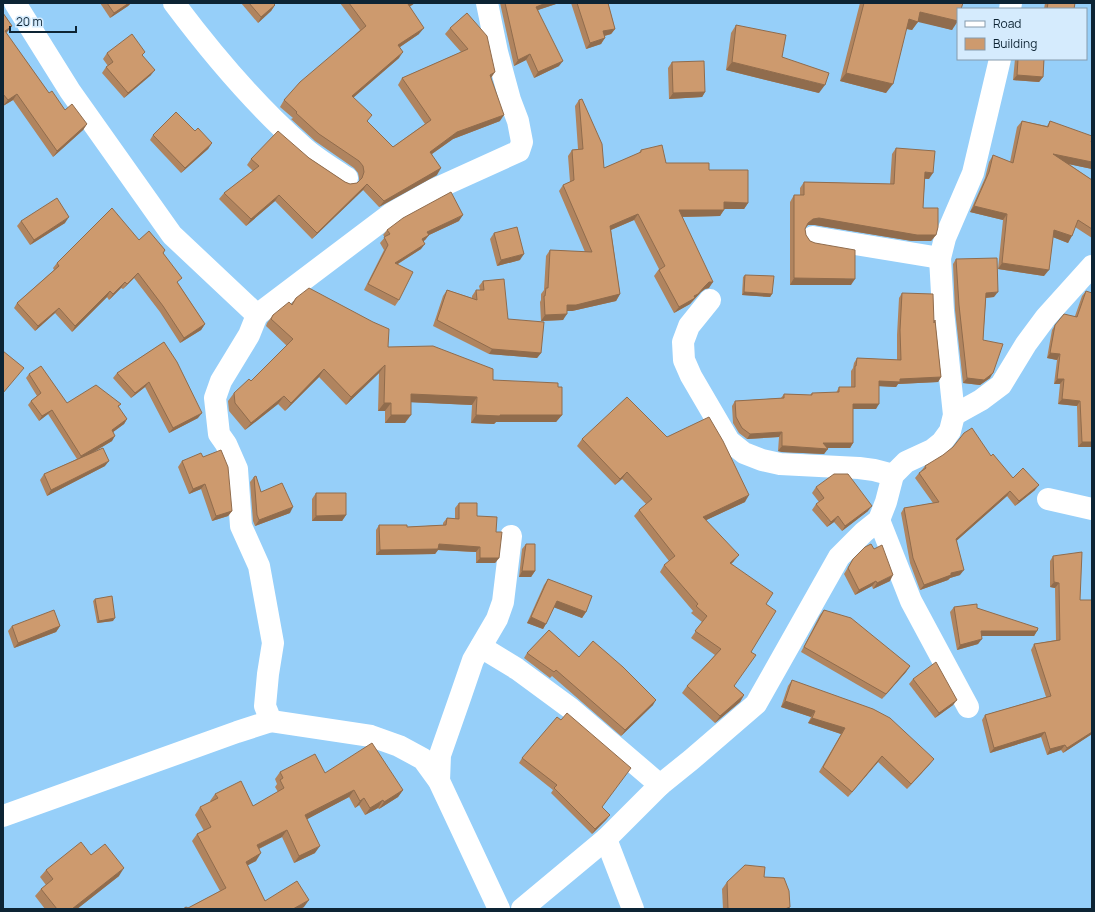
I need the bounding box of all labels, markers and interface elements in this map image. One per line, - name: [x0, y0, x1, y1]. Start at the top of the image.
- scale bar: [10, 8, 76, 34]
- legend: [957, 8, 1087, 60]
- text: 20 m: [16, 13, 43, 30]
- text: Road: [993, 15, 1021, 32]
- text: Building: [993, 35, 1037, 52]

